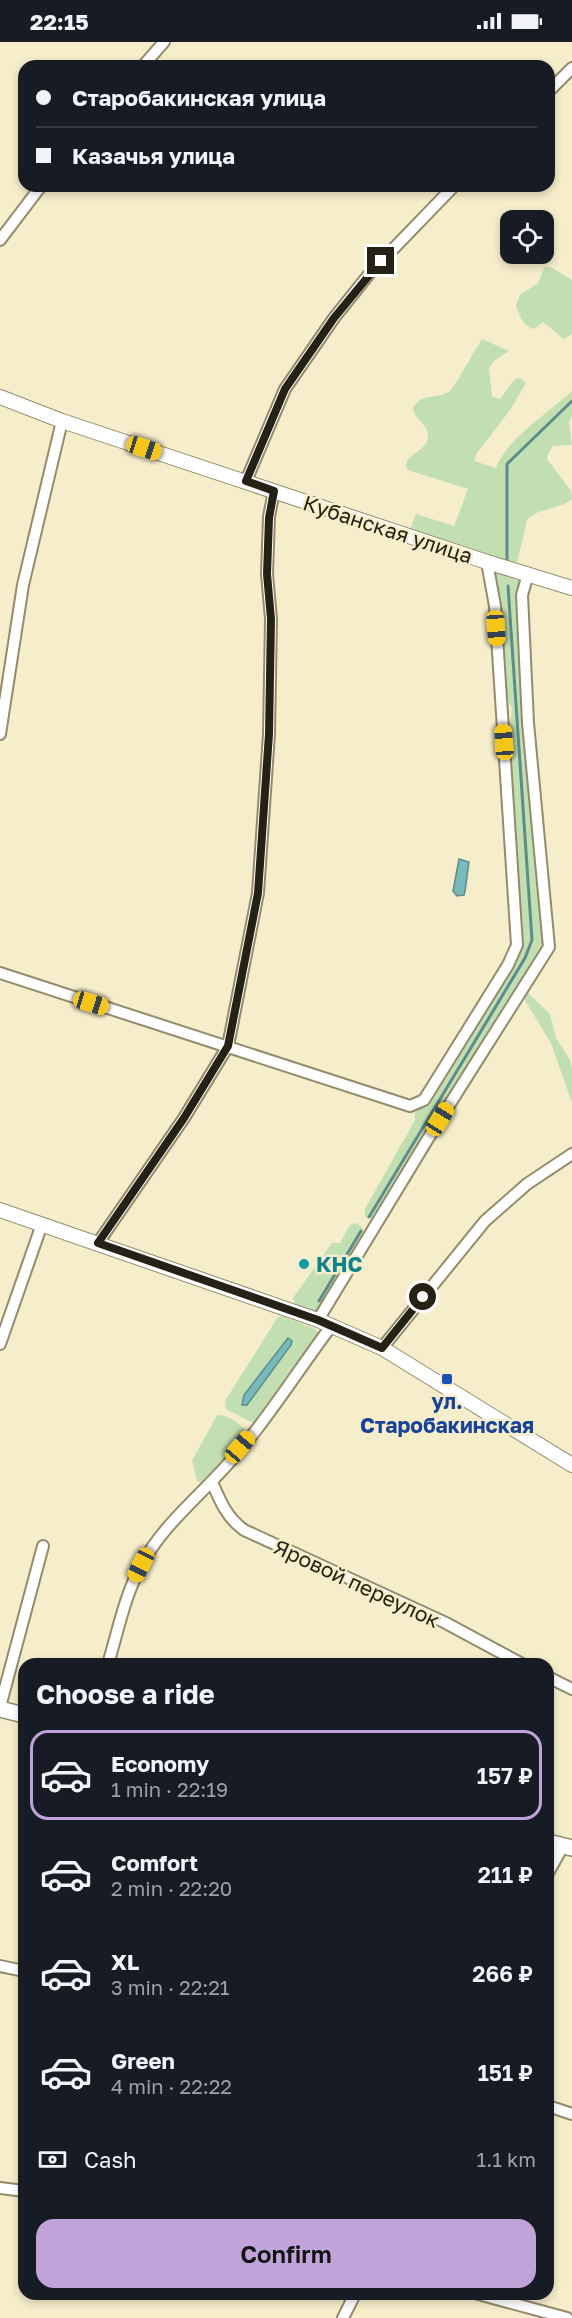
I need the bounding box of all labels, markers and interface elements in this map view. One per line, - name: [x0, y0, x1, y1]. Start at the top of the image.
- text: 22:15: [30, 8, 89, 35]
- text: Старобакинская улица: [72, 84, 326, 111]
- text: Казачья улица: [72, 142, 235, 169]
- map controls: [500, 210, 554, 264]
- button: locate: [500, 210, 554, 264]
- route end: [367, 247, 394, 274]
- car: [124, 434, 164, 462]
- street label: Кубанская улица: [300, 489, 476, 569]
- car: [486, 609, 506, 647]
- car: [494, 723, 514, 761]
- car: [71, 989, 111, 1017]
- car: [423, 1099, 457, 1139]
- place label: КНС: [316, 1251, 362, 1277]
- marker: КНС: [297, 1257, 311, 1271]
- route start: [409, 1283, 436, 1310]
- marker: ул. Старобакинская: [440, 1372, 454, 1386]
- place label: ул. Старобакинская: [360, 1388, 534, 1438]
- car: [222, 1427, 258, 1467]
- street label: Яровой переулок: [270, 1533, 444, 1633]
- car: [125, 1545, 157, 1585]
- text: Choose a ride: [36, 1678, 215, 1710]
- icon: car: [39, 1748, 93, 1802]
- text: Economy: [111, 1750, 209, 1777]
- text: 157 ₽: [477, 1762, 533, 1789]
- text: 1 min · 22:19: [111, 1777, 228, 1801]
- icon: car: [39, 1847, 93, 1901]
- text: Comfort: [111, 1849, 198, 1876]
- text: 211 ₽: [478, 1861, 533, 1888]
- text: 2 min · 22:20: [111, 1876, 232, 1900]
- icon: car: [39, 1946, 93, 2000]
- text: XL: [111, 1948, 139, 1975]
- text: 266 ₽: [472, 1960, 533, 1987]
- text: 3 min · 22:21: [111, 1975, 230, 1999]
- icon: car: [39, 2045, 93, 2099]
- text: Green: [111, 2047, 175, 2074]
- text: 151 ₽: [478, 2059, 533, 2086]
- text: 4 min · 22:22: [111, 2074, 232, 2098]
- icon: cash: [36, 2143, 69, 2176]
- text: Cash: [84, 2146, 137, 2173]
- text: 1.1 km: [477, 2147, 536, 2171]
- button: Confirm: [36, 2219, 536, 2288]

